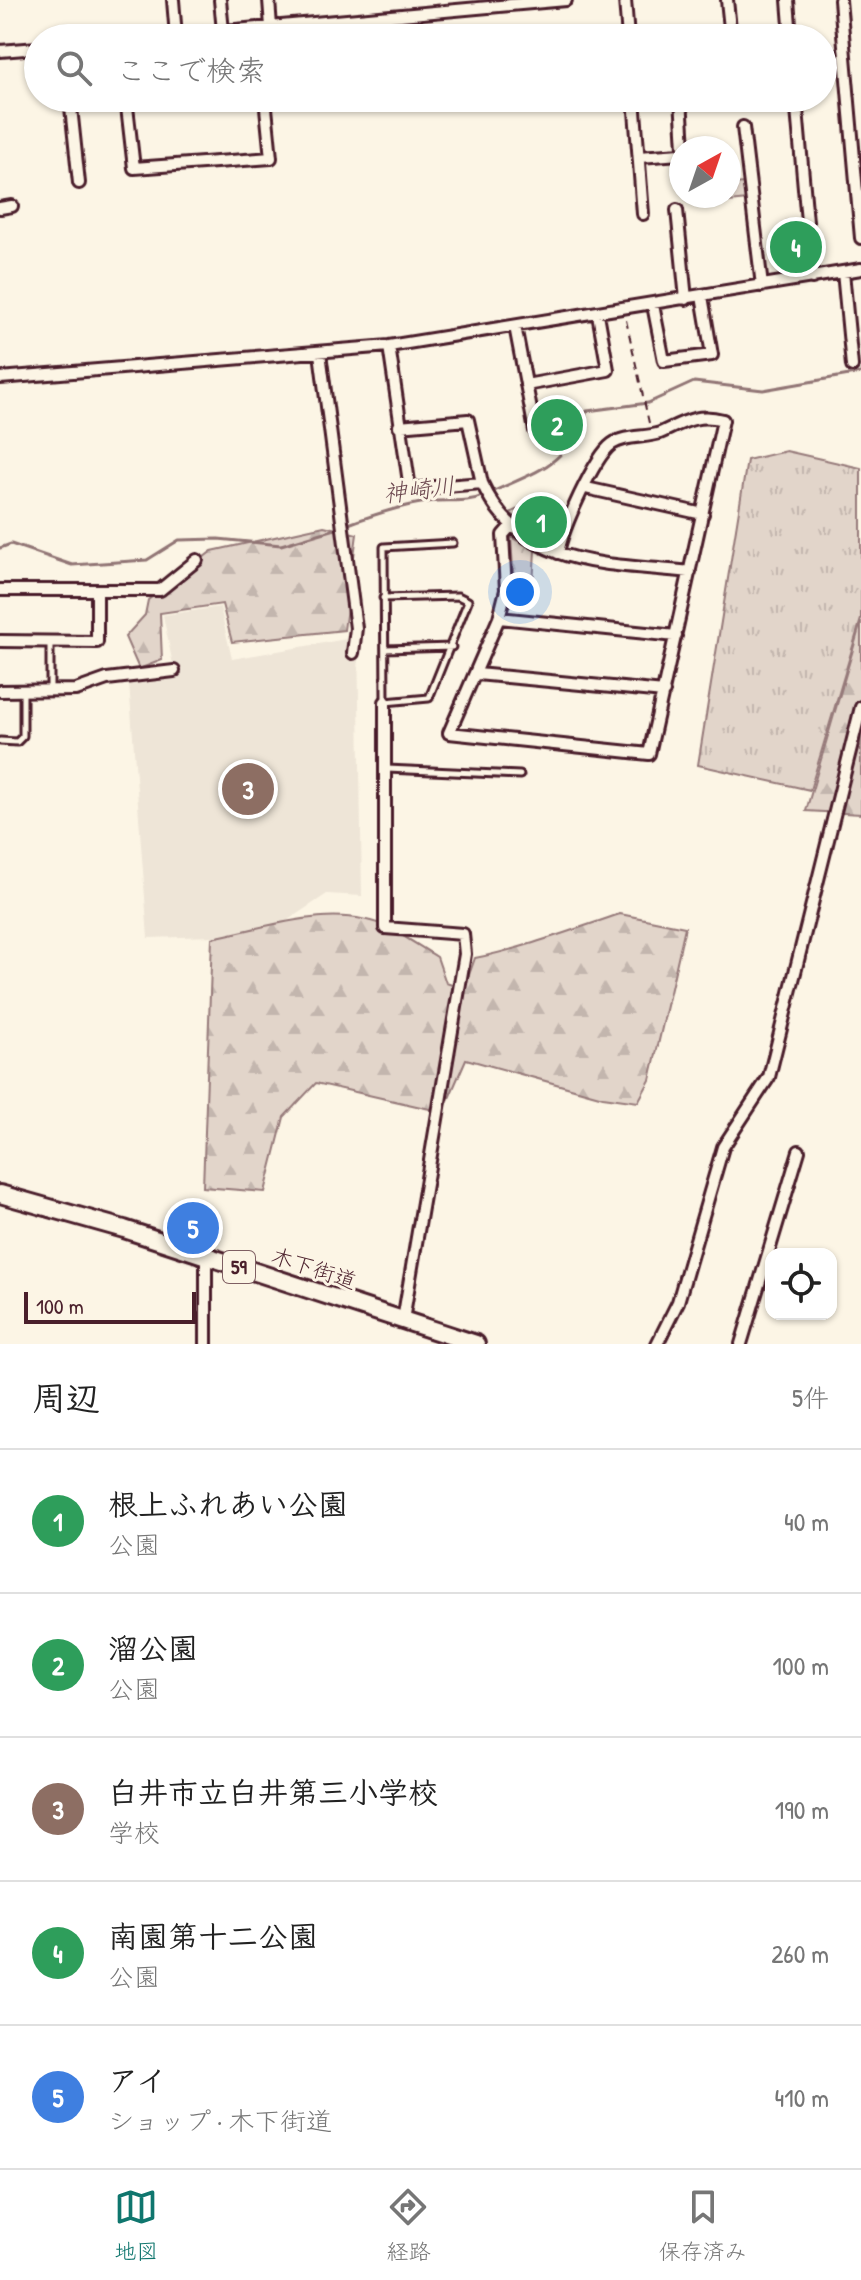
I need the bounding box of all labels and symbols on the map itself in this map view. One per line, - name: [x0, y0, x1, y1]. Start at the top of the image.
- north arrow: [669, 136, 741, 208]
- pin: 4: [770, 217, 822, 277]
- pin: 2: [531, 395, 583, 455]
- water label: 神崎川: [381, 469, 457, 509]
- pin: 1: [515, 492, 567, 552]
- your location: [500, 572, 540, 612]
- pin: 3: [222, 759, 274, 819]
- pin: 5: [167, 1198, 219, 1258]
- street label: 木下街道: [268, 1240, 360, 1296]
- road number: 59: [223, 1251, 255, 1283]
- scale bar: [24, 1288, 196, 1324]

